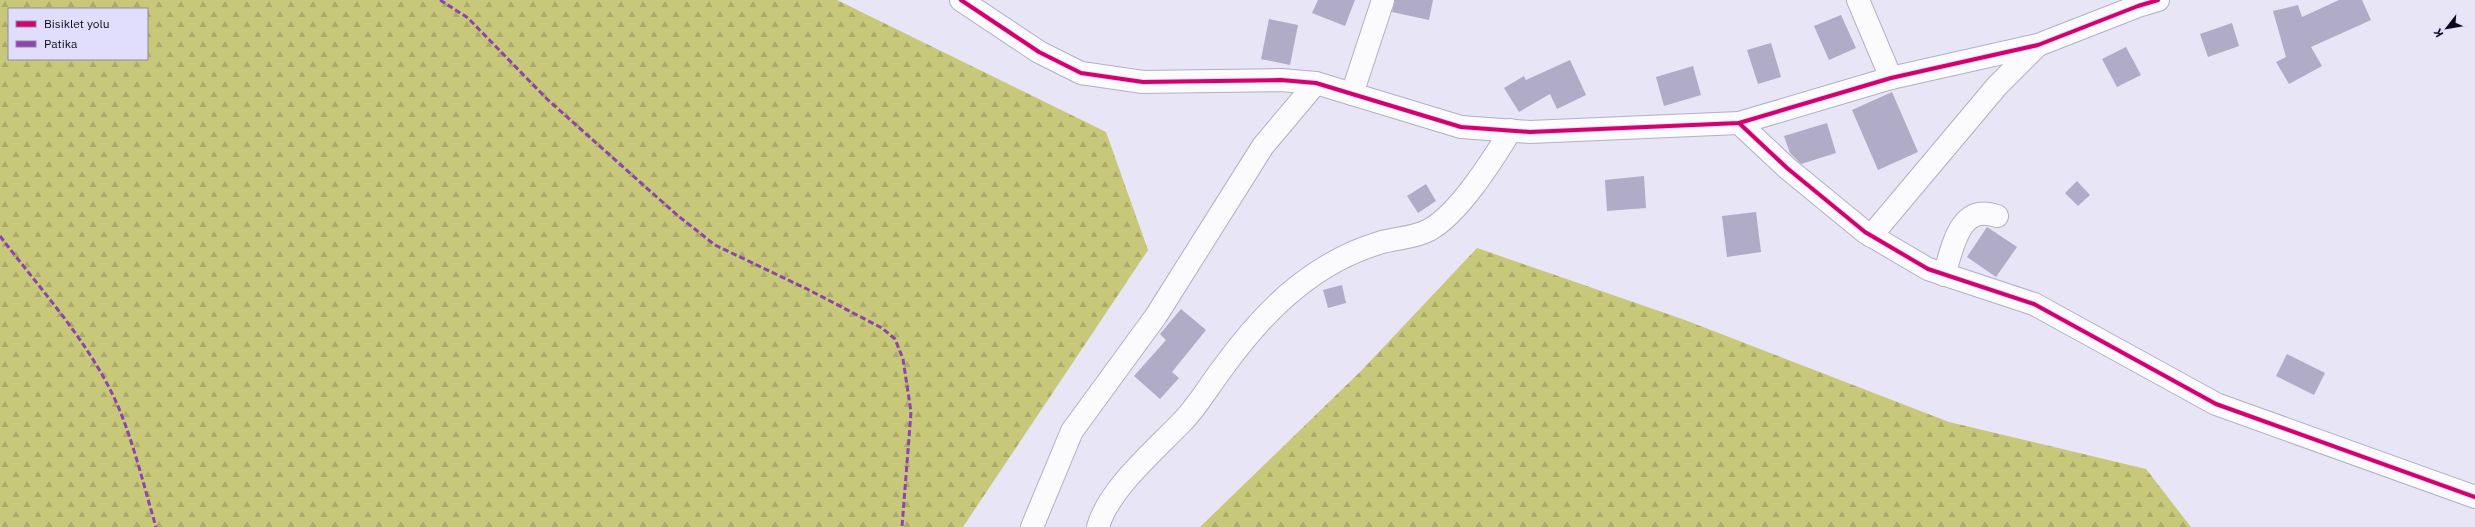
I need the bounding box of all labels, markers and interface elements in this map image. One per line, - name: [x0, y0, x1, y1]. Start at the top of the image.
- legend: [8, 8, 148, 60]
- north arrow: [2427, 8, 2467, 48]
- text: Bisiklet yolu: [44, 16, 110, 31]
- text: K: [2430, 26, 2446, 40]
- text: Patika: [44, 36, 78, 51]

